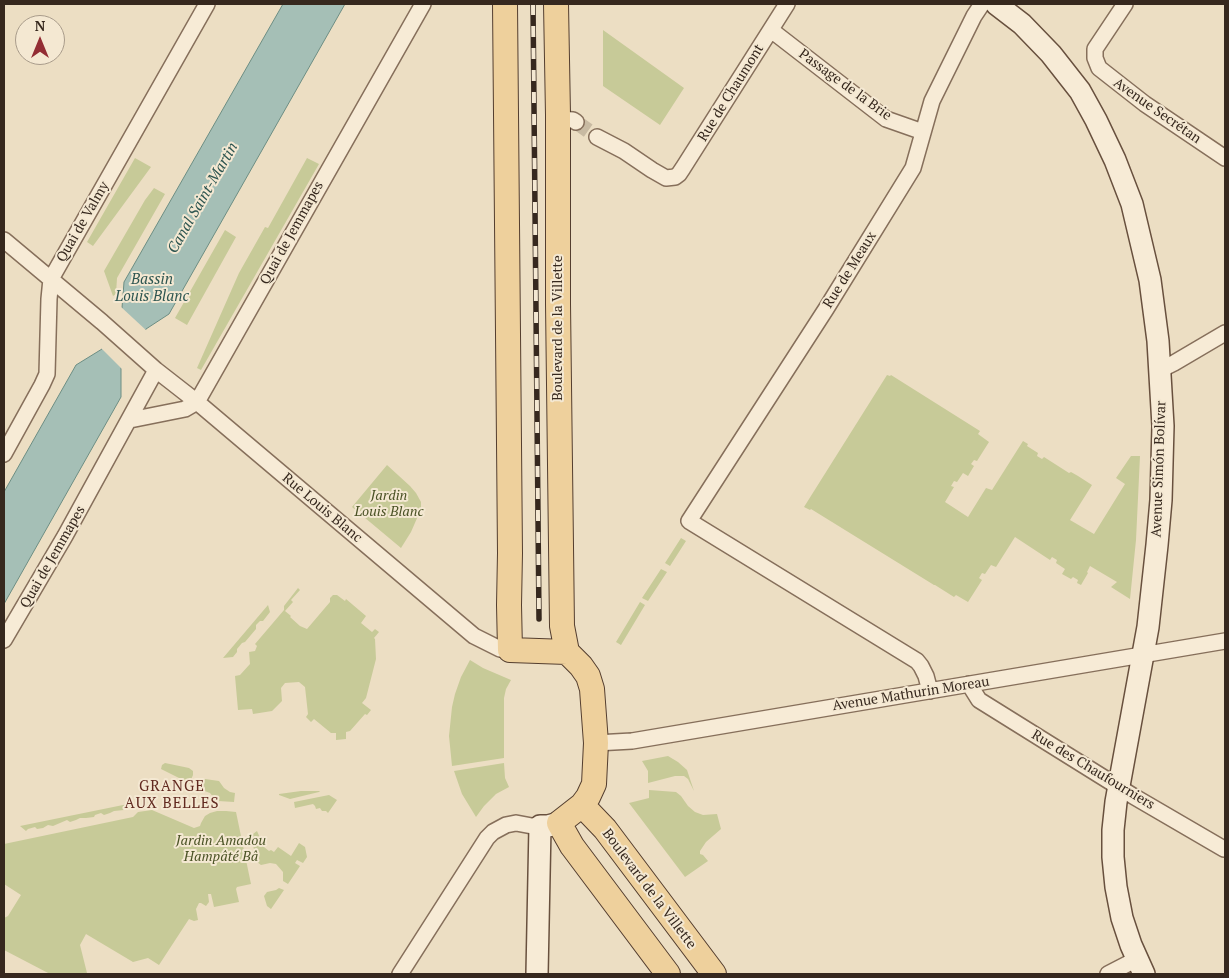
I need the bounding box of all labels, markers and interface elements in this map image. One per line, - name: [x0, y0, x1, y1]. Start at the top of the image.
- north arrow: [15, 15, 65, 65]
- text: N: [35, 16, 45, 35]
- street label: Rue de Chaumont: [694, 41, 768, 145]
- street label: Passage de la Brie: [795, 46, 895, 124]
- street label: Avenue Secrétan: [1110, 74, 1204, 148]
- water label: Canal Saint-Martin: [164, 139, 242, 257]
- street label: Quai de Jemmapes: [257, 178, 327, 288]
- street label: Quai de Valmy: [53, 179, 113, 265]
- street label: Rue de Meaux: [820, 229, 880, 311]
- street label: Boulevard de la Villette: [550, 255, 566, 401]
- water label: Bassin Louis Blanc: [115, 271, 189, 306]
- street label: Avenue Simón Bolívar: [1148, 400, 1170, 538]
- street label: Rue Louis Blanc: [279, 470, 365, 546]
- park label: Jardin Louis Blanc: [355, 488, 423, 520]
- street label: Quai de Jemmapes: [17, 503, 89, 611]
- street label: Avenue Mathurin Moreau: [831, 673, 991, 715]
- street label: Rue des Chaufourniers: [1028, 727, 1158, 813]
- district label: GRANGE AUX BELLES: [123, 778, 221, 813]
- street label: Boulevard de la Villette: [598, 826, 700, 952]
- park label: Jardin Amadou Hampâté Bâ: [176, 833, 266, 866]

